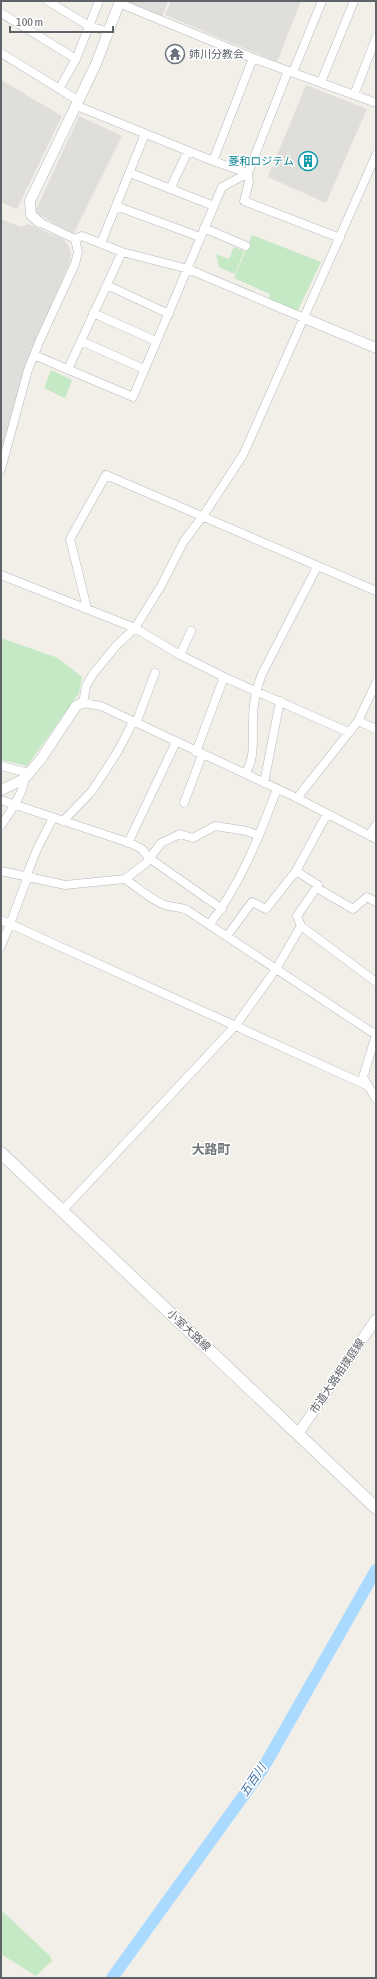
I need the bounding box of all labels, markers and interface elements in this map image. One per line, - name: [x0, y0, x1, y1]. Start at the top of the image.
- scale bar: [10, 8, 113, 34]
- text: 100 m: [16, 15, 43, 29]
- temple icon: 姉川分教会: [164, 43, 186, 65]
- place label: 姉川分教会: [189, 48, 244, 60]
- building icon: 菱和ロジテム: [297, 150, 319, 172]
- place label: 菱和ロジテム: [228, 155, 294, 167]
- district label: 大路町: [191, 1142, 231, 1157]
- street label: 小室大路線: [165, 1307, 213, 1353]
- street label: 市道大路相撲庭線: [307, 1336, 367, 1416]
- water label: 五百川: [237, 1760, 270, 1799]

